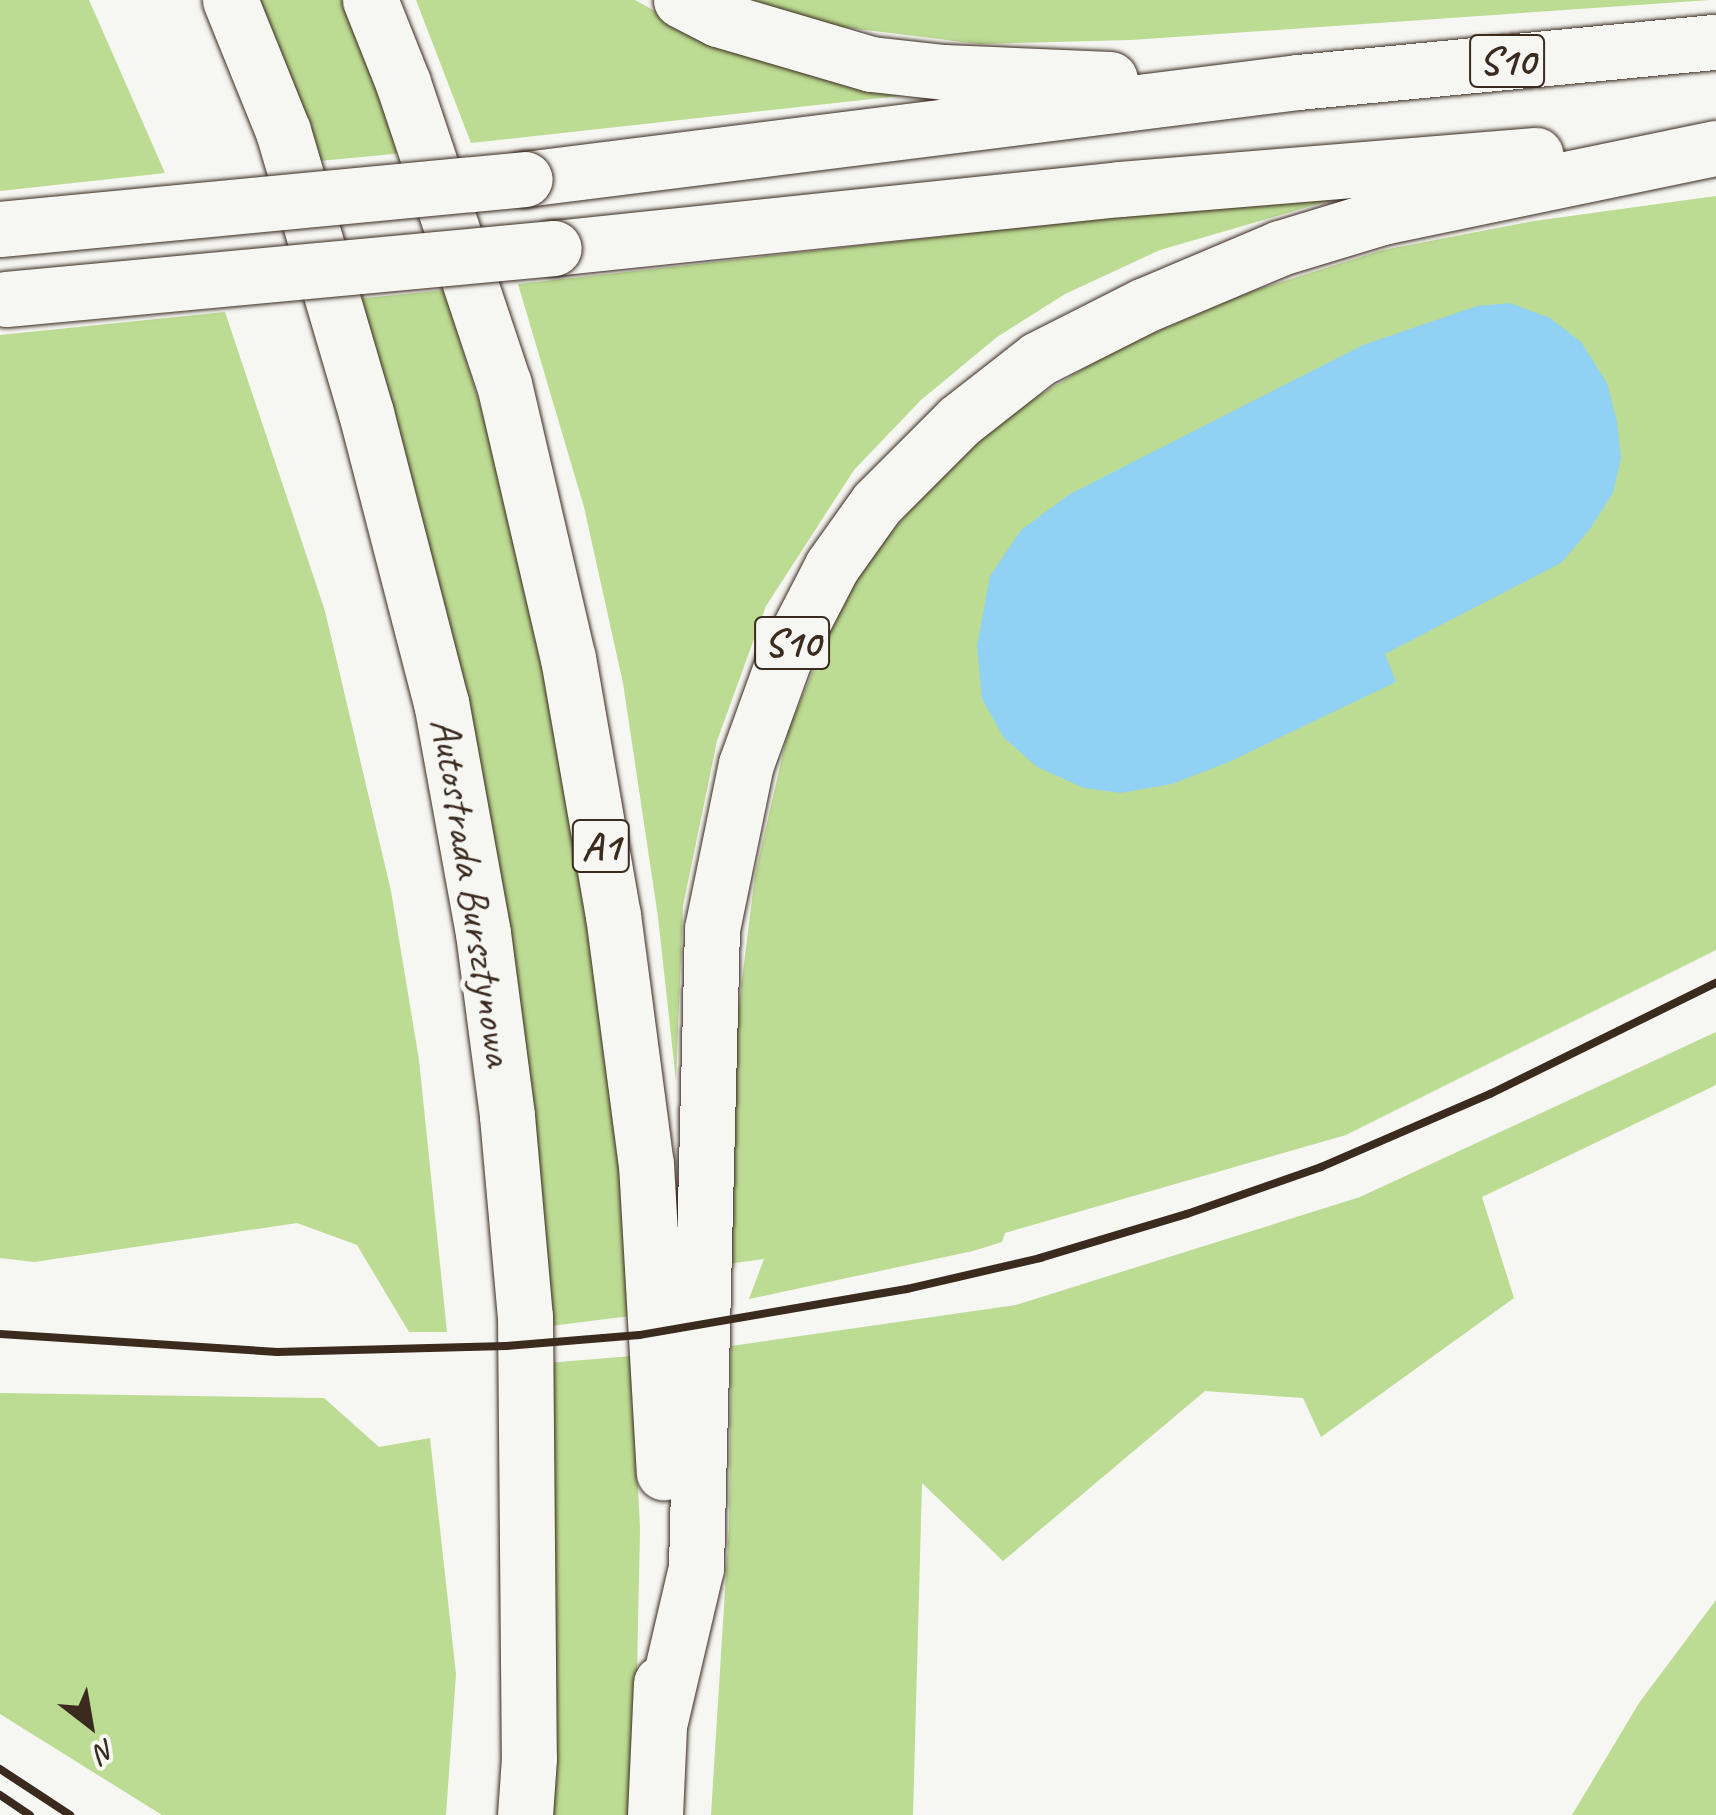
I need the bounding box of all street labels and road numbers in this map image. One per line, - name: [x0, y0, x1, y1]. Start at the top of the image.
- road number: S10: [1467, 26, 1547, 96]
- road number: S10: [752, 608, 832, 678]
- street label: Autostrada Bursztynowa: [420, 715, 524, 1069]
- road number: A1: [571, 811, 631, 881]

